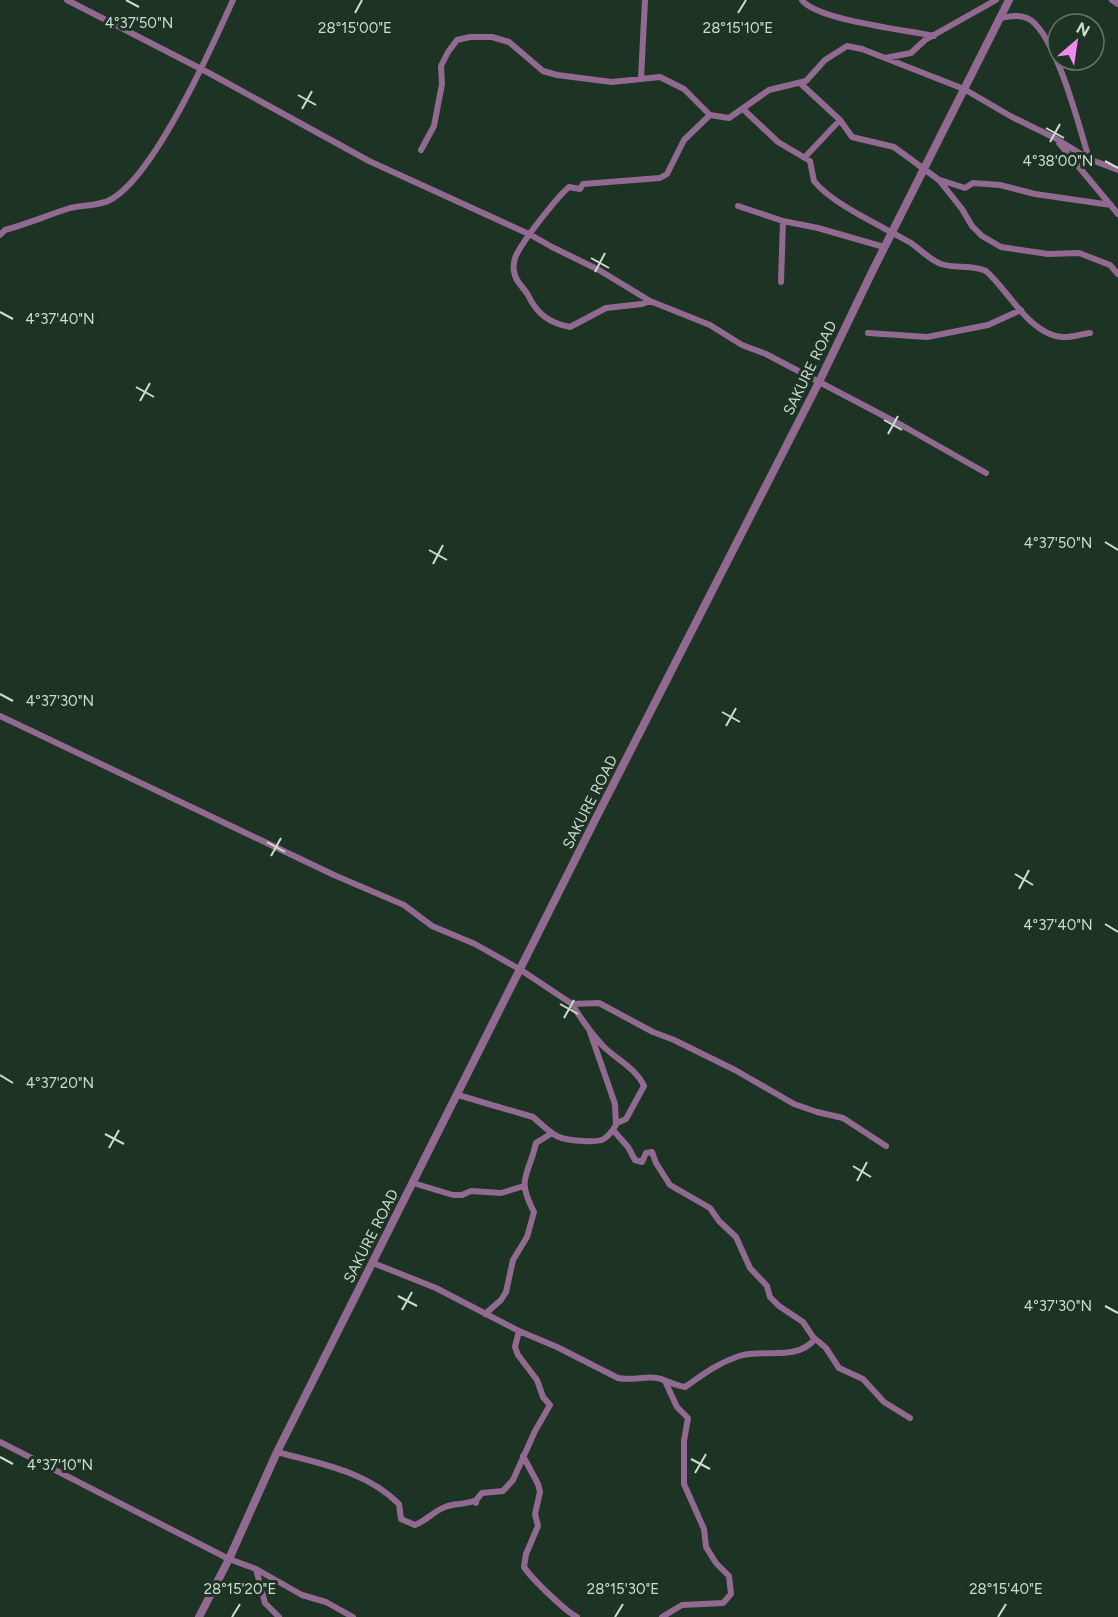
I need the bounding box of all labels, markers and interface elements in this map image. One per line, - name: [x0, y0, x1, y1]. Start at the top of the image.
- north arrow: [1046, 12, 1106, 72]
- text: 4°37'50"N: [105, 14, 173, 32]
- text: N: [1073, 18, 1093, 41]
- text: 28°15'00"E: [318, 19, 392, 37]
- text: 28°15'10"E: [703, 19, 773, 37]
- text: 4°38'00"N: [1023, 152, 1093, 170]
- text: 4°37'40"N: [25, 310, 95, 328]
- street label: SAKURE ROAD: [779, 318, 841, 418]
- text: 4°37'50"N: [1024, 534, 1092, 552]
- text: 4°37'30"N: [26, 692, 94, 710]
- street label: SAKURE ROAD: [559, 752, 621, 852]
- text: 4°37'40"N: [1023, 916, 1093, 934]
- text: 4°37'20"N: [26, 1074, 94, 1092]
- street label: SAKURE ROAD: [340, 1186, 402, 1286]
- text: 4°37'30"N: [1024, 1297, 1092, 1315]
- text: 4°37'10"N: [27, 1456, 93, 1474]
- text: 28°15'20"E: [204, 1580, 276, 1598]
- text: 28°15'30"E: [587, 1580, 659, 1598]
- text: 28°15'40"E: [969, 1580, 1043, 1598]

